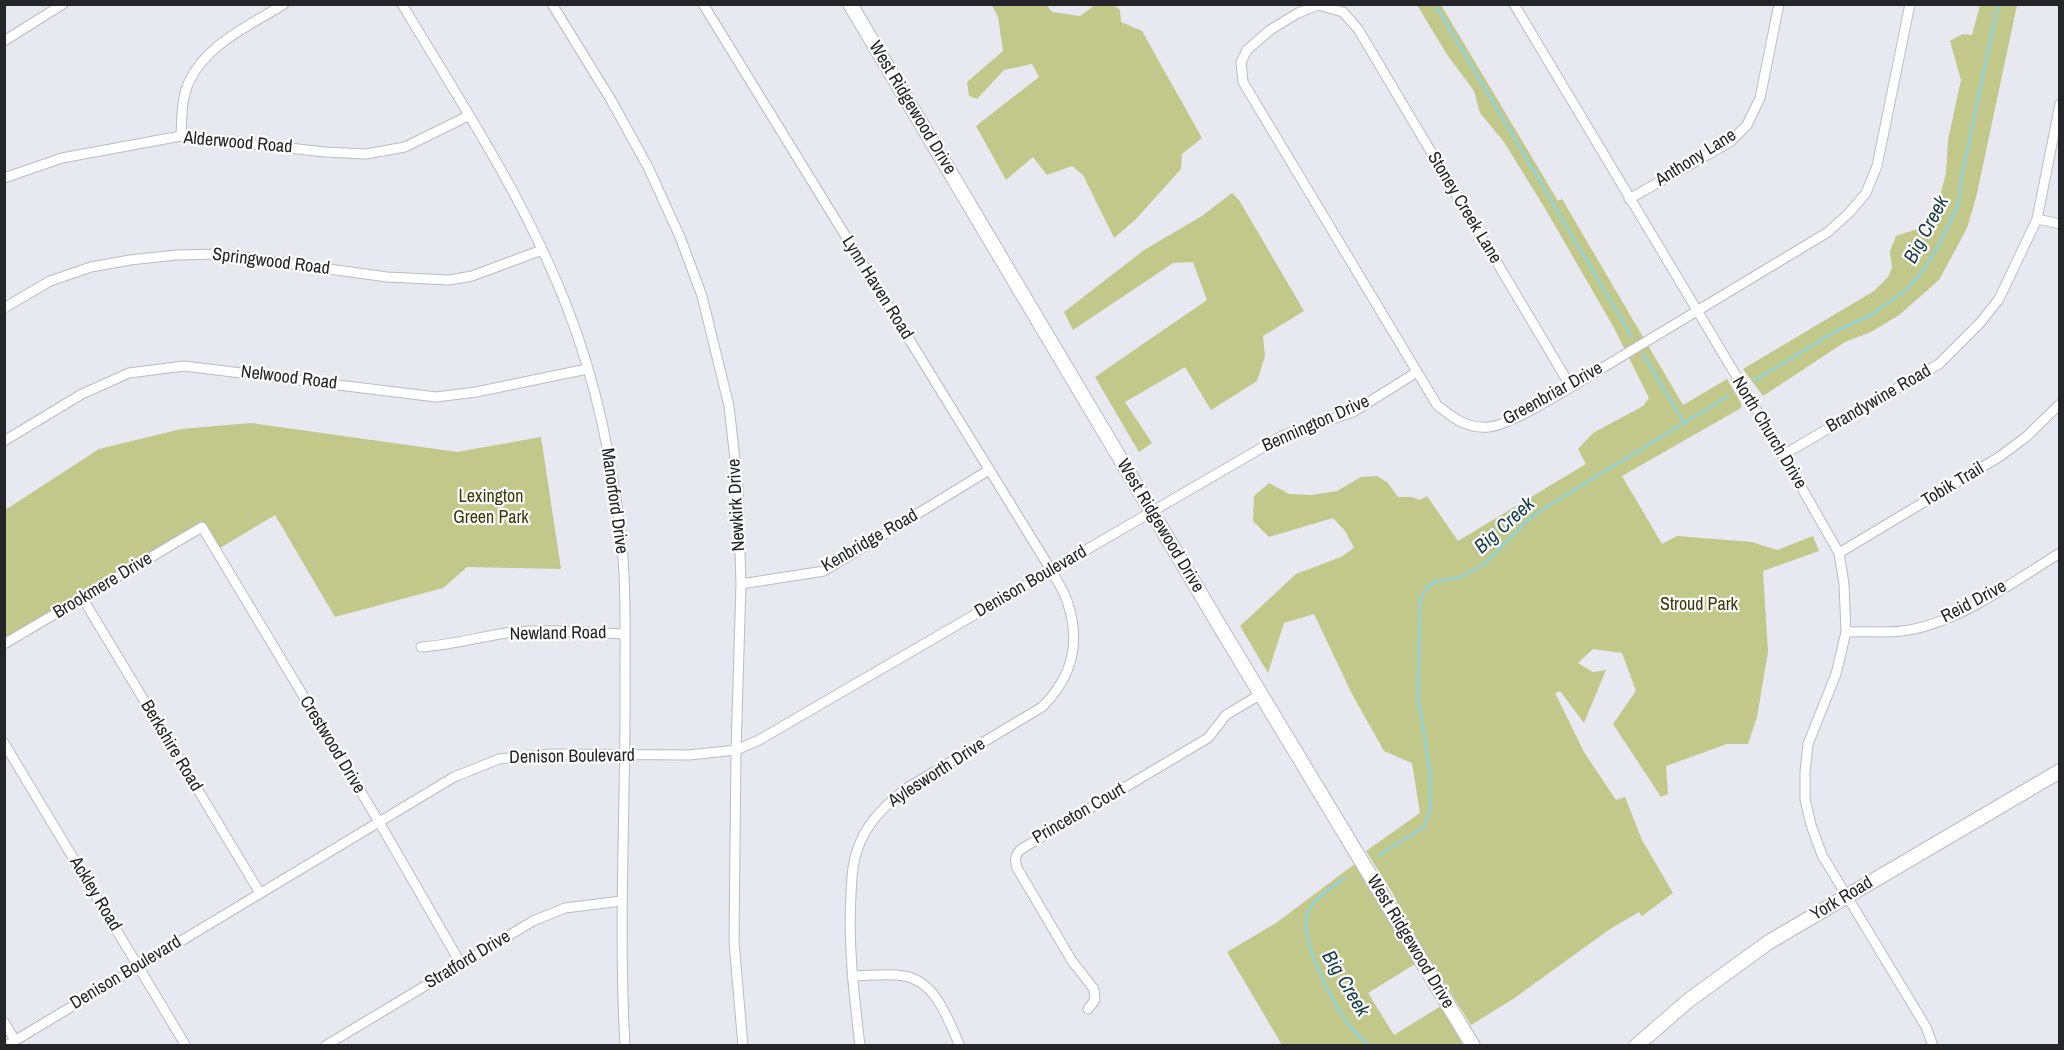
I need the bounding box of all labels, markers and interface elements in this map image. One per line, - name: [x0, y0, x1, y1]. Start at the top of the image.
- street label: West Ridgewood Drive: [864, 38, 960, 178]
- street label: Anthony Lane: [1652, 125, 1740, 191]
- street label: Alderwood Road: [183, 127, 293, 159]
- street label: Stoney Creek Lane: [1422, 148, 1506, 268]
- water label: Big Creek: [1899, 192, 1955, 268]
- street label: Lynn Haven Road: [837, 232, 917, 344]
- street label: Springwood Road: [211, 244, 331, 280]
- street label: Greenbriar Drive: [1499, 358, 1607, 430]
- street label: Brandywine Road: [1823, 360, 1935, 438]
- street label: Nelwood Road: [240, 361, 338, 395]
- street label: North Church Drive: [1727, 373, 1811, 493]
- street label: Bennington Drive: [1259, 391, 1373, 457]
- street label: Manorford Drive: [596, 447, 632, 555]
- street label: West Ridgewood Drive: [1112, 456, 1208, 596]
- street label: Newkirk Drive: [724, 458, 750, 552]
- street label: Tobik Trail: [1918, 458, 1988, 512]
- park label: Lexington Green Park: [453, 486, 529, 528]
- water label: Big Creek: [1470, 493, 1540, 559]
- street label: Kenbridge Road: [818, 505, 922, 577]
- street label: Denison Boulevard: [971, 541, 1091, 623]
- street label: Brookmere Drive: [50, 548, 156, 624]
- street label: Reid Drive: [1938, 576, 2010, 628]
- park label: Stroud Park: [1660, 594, 1738, 616]
- street label: Newland Road: [509, 622, 607, 646]
- street label: Crestwood Drive: [294, 692, 370, 798]
- street label: Berkshire Road: [135, 696, 207, 796]
- street label: Aylesworth Drive: [884, 734, 990, 812]
- street label: Denison Boulevard: [509, 745, 635, 769]
- street label: Princeton Court: [1029, 779, 1129, 849]
- street label: Ackley Road: [64, 853, 126, 935]
- street label: West Ridgewood Drive: [1362, 872, 1458, 1012]
- street label: York Road: [1807, 872, 1877, 926]
- street label: Stratford Drive: [421, 926, 515, 994]
- street label: Denison Boulevard: [67, 931, 185, 1015]
- water label: Big Creek: [1316, 947, 1374, 1021]

